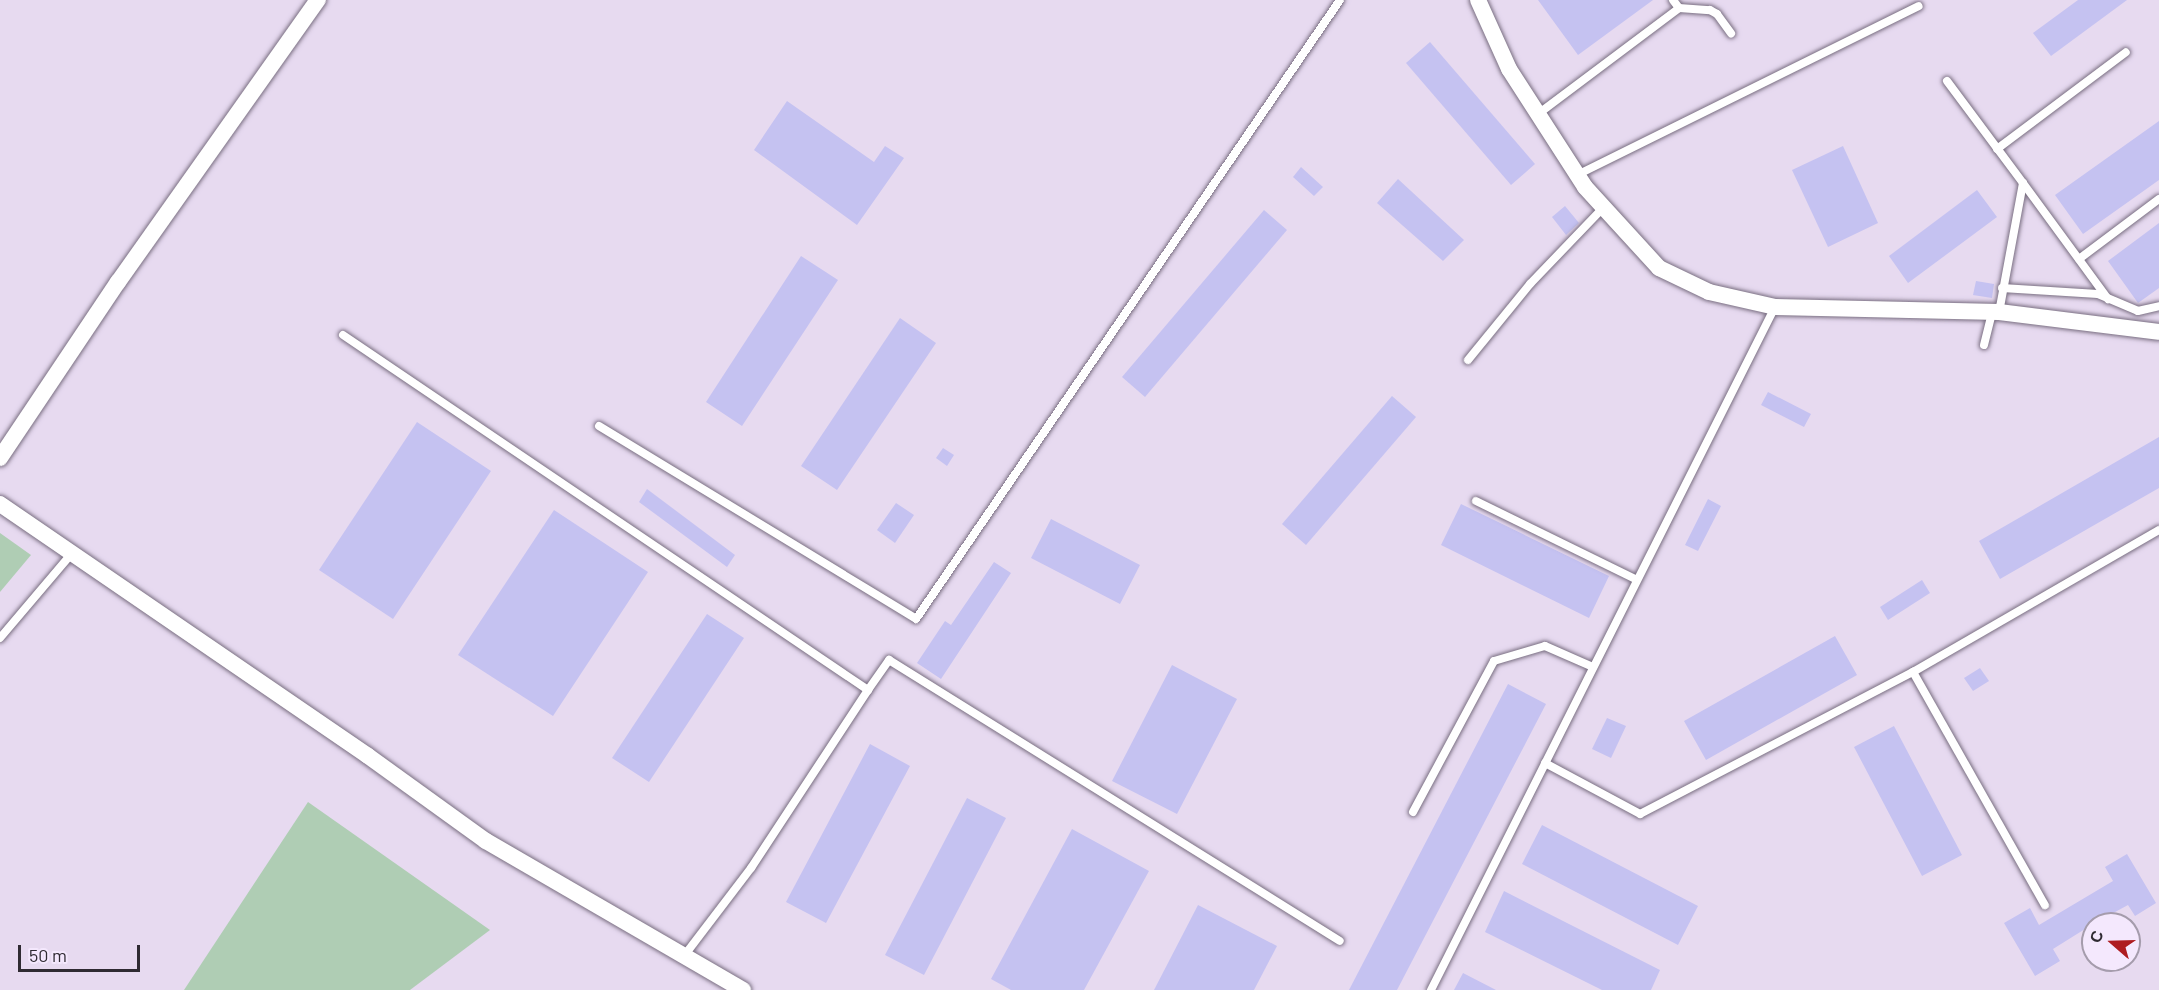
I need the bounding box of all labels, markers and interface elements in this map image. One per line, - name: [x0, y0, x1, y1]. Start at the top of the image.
- north arrow: [2081, 912, 2141, 972]
- text: С: [2085, 928, 2106, 945]
- scale bar: [21, 933, 142, 971]
- text: 50 m: [29, 944, 67, 966]

